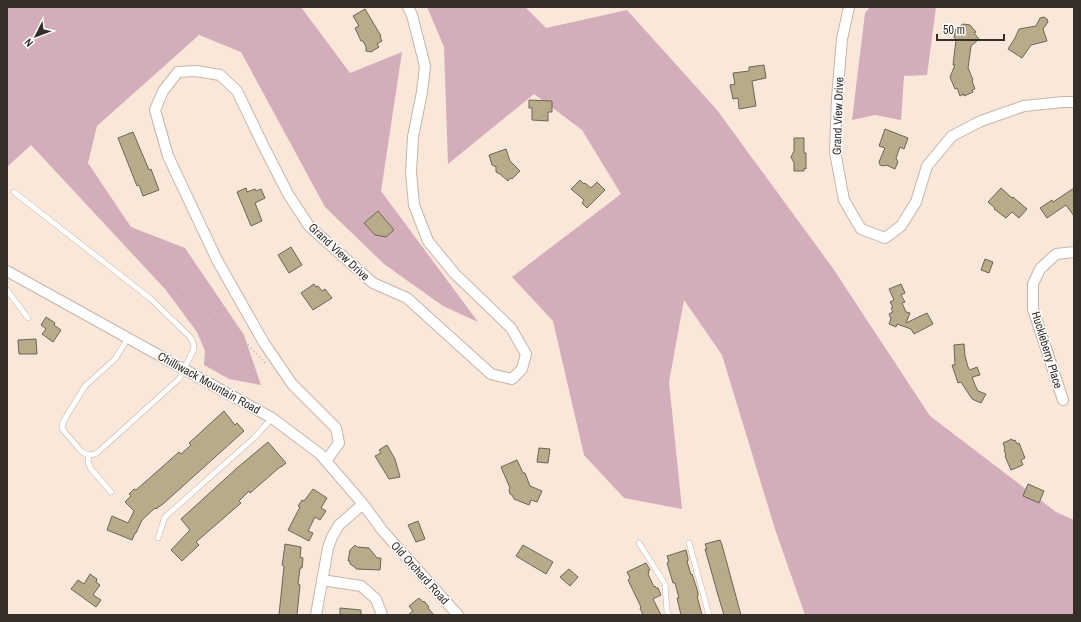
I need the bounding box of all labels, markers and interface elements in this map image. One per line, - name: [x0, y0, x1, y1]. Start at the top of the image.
- north arrow: [16, 16, 56, 56]
- scale bar: [937, 16, 1004, 42]
- text: 50 m: [943, 22, 965, 38]
- text: N: [21, 36, 36, 50]
- street label: Grand View Drive: [829, 77, 847, 155]
- street label: Grand View Drive: [305, 220, 373, 284]
- street label: Huckleberry Place: [1028, 309, 1066, 391]
- street label: Chilliwack Mountain Road: [155, 348, 263, 418]
- street label: Old Orchard Road: [387, 538, 453, 608]

